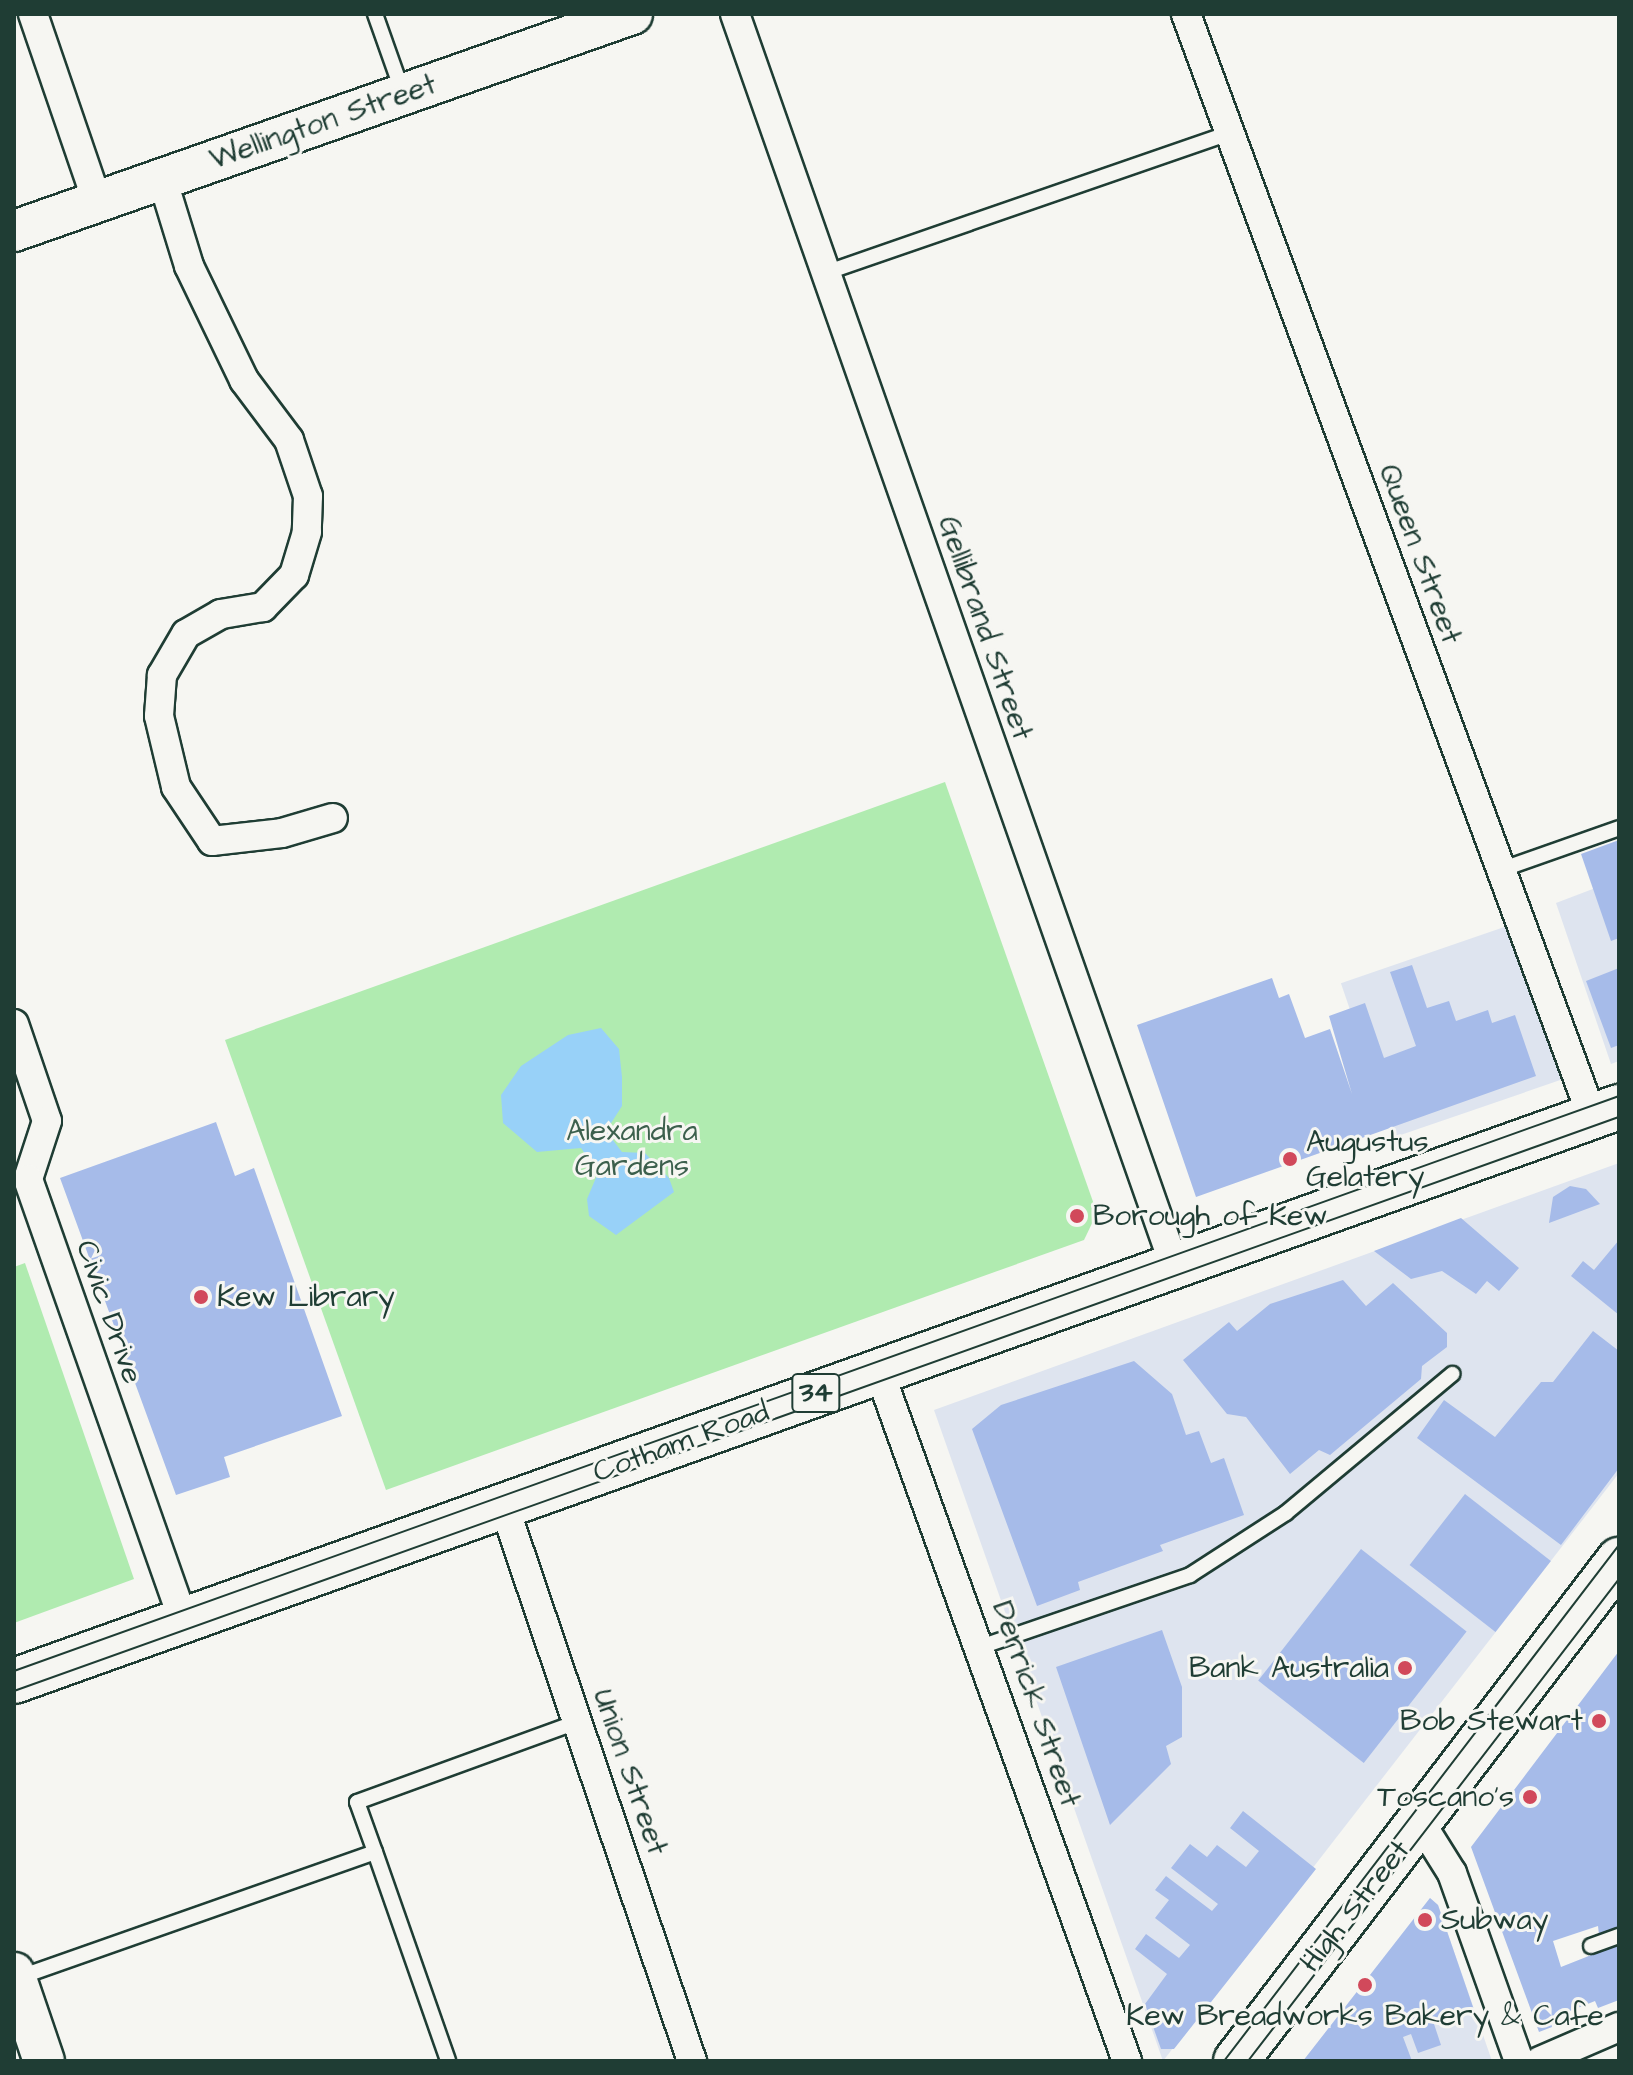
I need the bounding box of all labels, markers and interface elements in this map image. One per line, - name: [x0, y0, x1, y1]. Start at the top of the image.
- street label: Wellington Street: [205, 66, 441, 178]
- street label: Queen Street: [1371, 459, 1469, 649]
- street label: Gellibrand Street: [930, 511, 1040, 745]
- park label: Alexandra Gardens: [566, 1113, 698, 1184]
- place label: Augustus Gelatery: [1306, 1124, 1429, 1194]
- marker: Augustus Gelatery: [1281, 1150, 1299, 1168]
- place label: Borough of Kew: [1093, 1198, 1328, 1234]
- marker: Borough of Kew: [1068, 1207, 1086, 1225]
- street label: Civic Drive: [68, 1236, 150, 1388]
- place label: Kew Library: [217, 1279, 395, 1315]
- marker: Kew Library: [192, 1288, 210, 1306]
- road number: 34: [790, 1369, 842, 1417]
- street label: Cotham Road: [588, 1394, 774, 1490]
- street label: Derrick Street: [984, 1596, 1088, 1812]
- place label: Bank Australia: [1189, 1650, 1389, 1686]
- marker: Bank Australia: [1396, 1659, 1414, 1677]
- street label: Union Street: [585, 1684, 675, 1860]
- place label: Bob Stewart: [1400, 1703, 1583, 1739]
- marker: Bob Stewart: [1590, 1712, 1608, 1730]
- place label: Toscano's: [1377, 1779, 1514, 1815]
- marker: Toscano's: [1521, 1788, 1539, 1806]
- street label: High Street: [1292, 1833, 1418, 1979]
- place label: Subway: [1441, 1902, 1548, 1938]
- marker: Subway: [1416, 1911, 1434, 1929]
- marker: Kew Breadworks Bakery & Cafe: [1356, 1976, 1374, 1994]
- place label: Kew Breadworks Bakery & Cafe: [1126, 1998, 1604, 2034]

